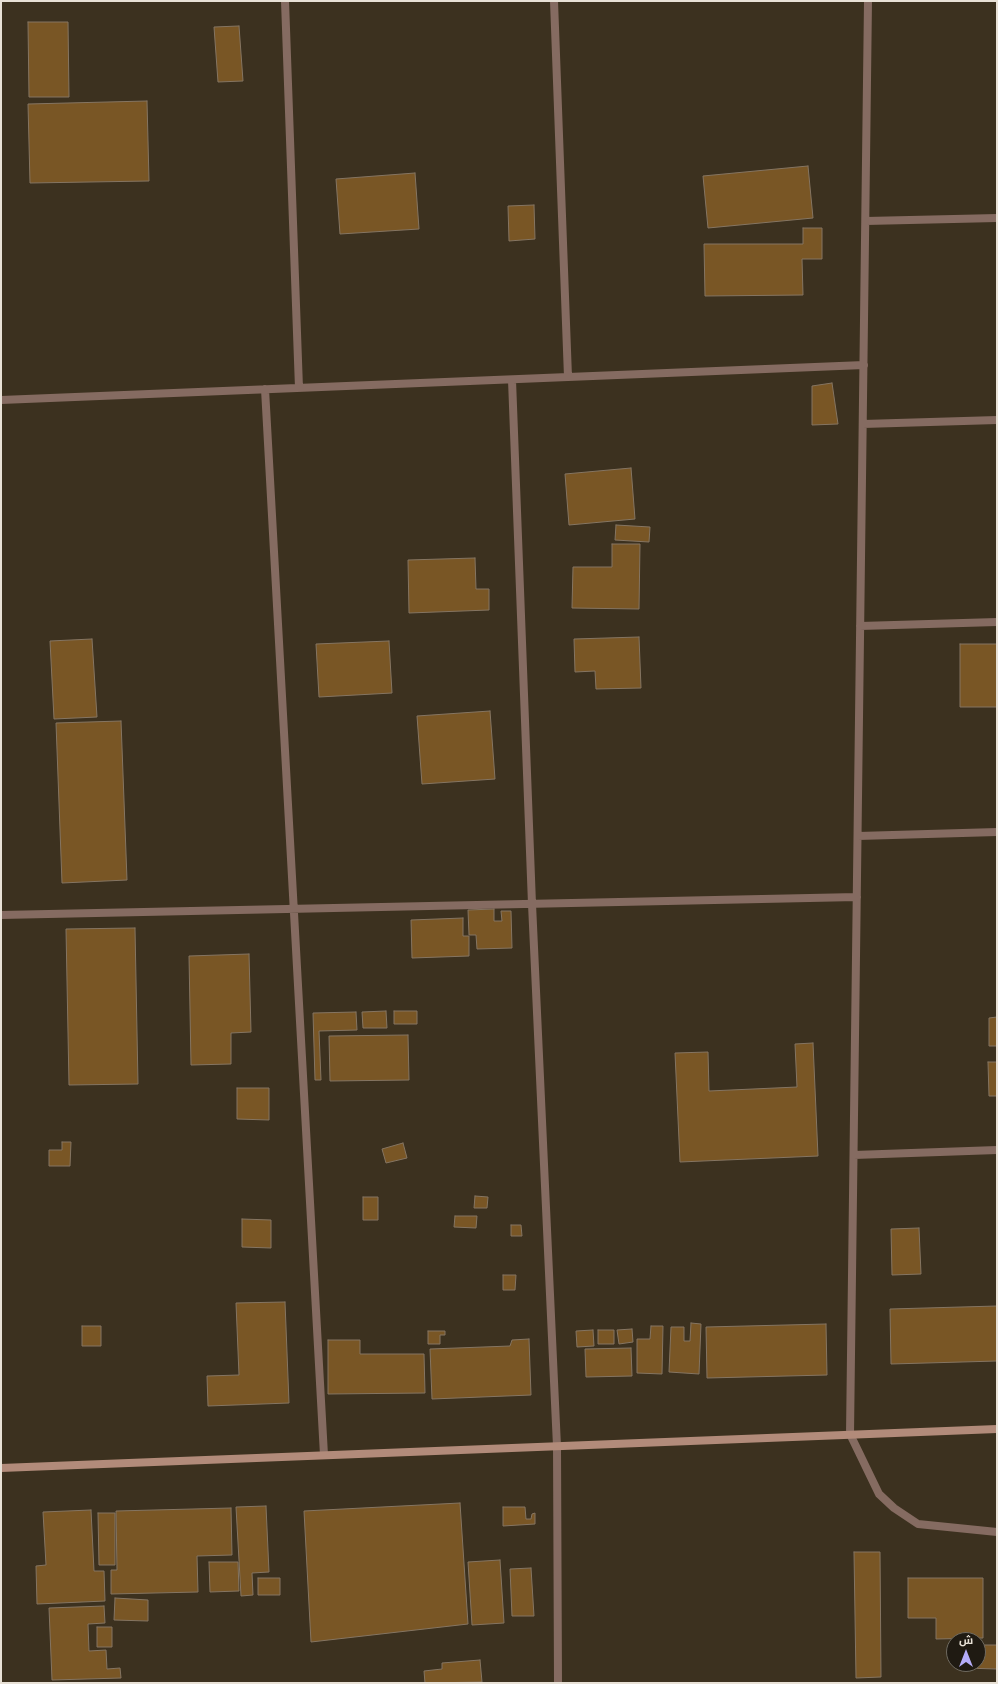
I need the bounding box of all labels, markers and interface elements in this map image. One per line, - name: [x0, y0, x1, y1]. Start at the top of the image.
- north arrow: [946, 1632, 986, 1672]
- text: ش: [959, 1633, 973, 1648]

